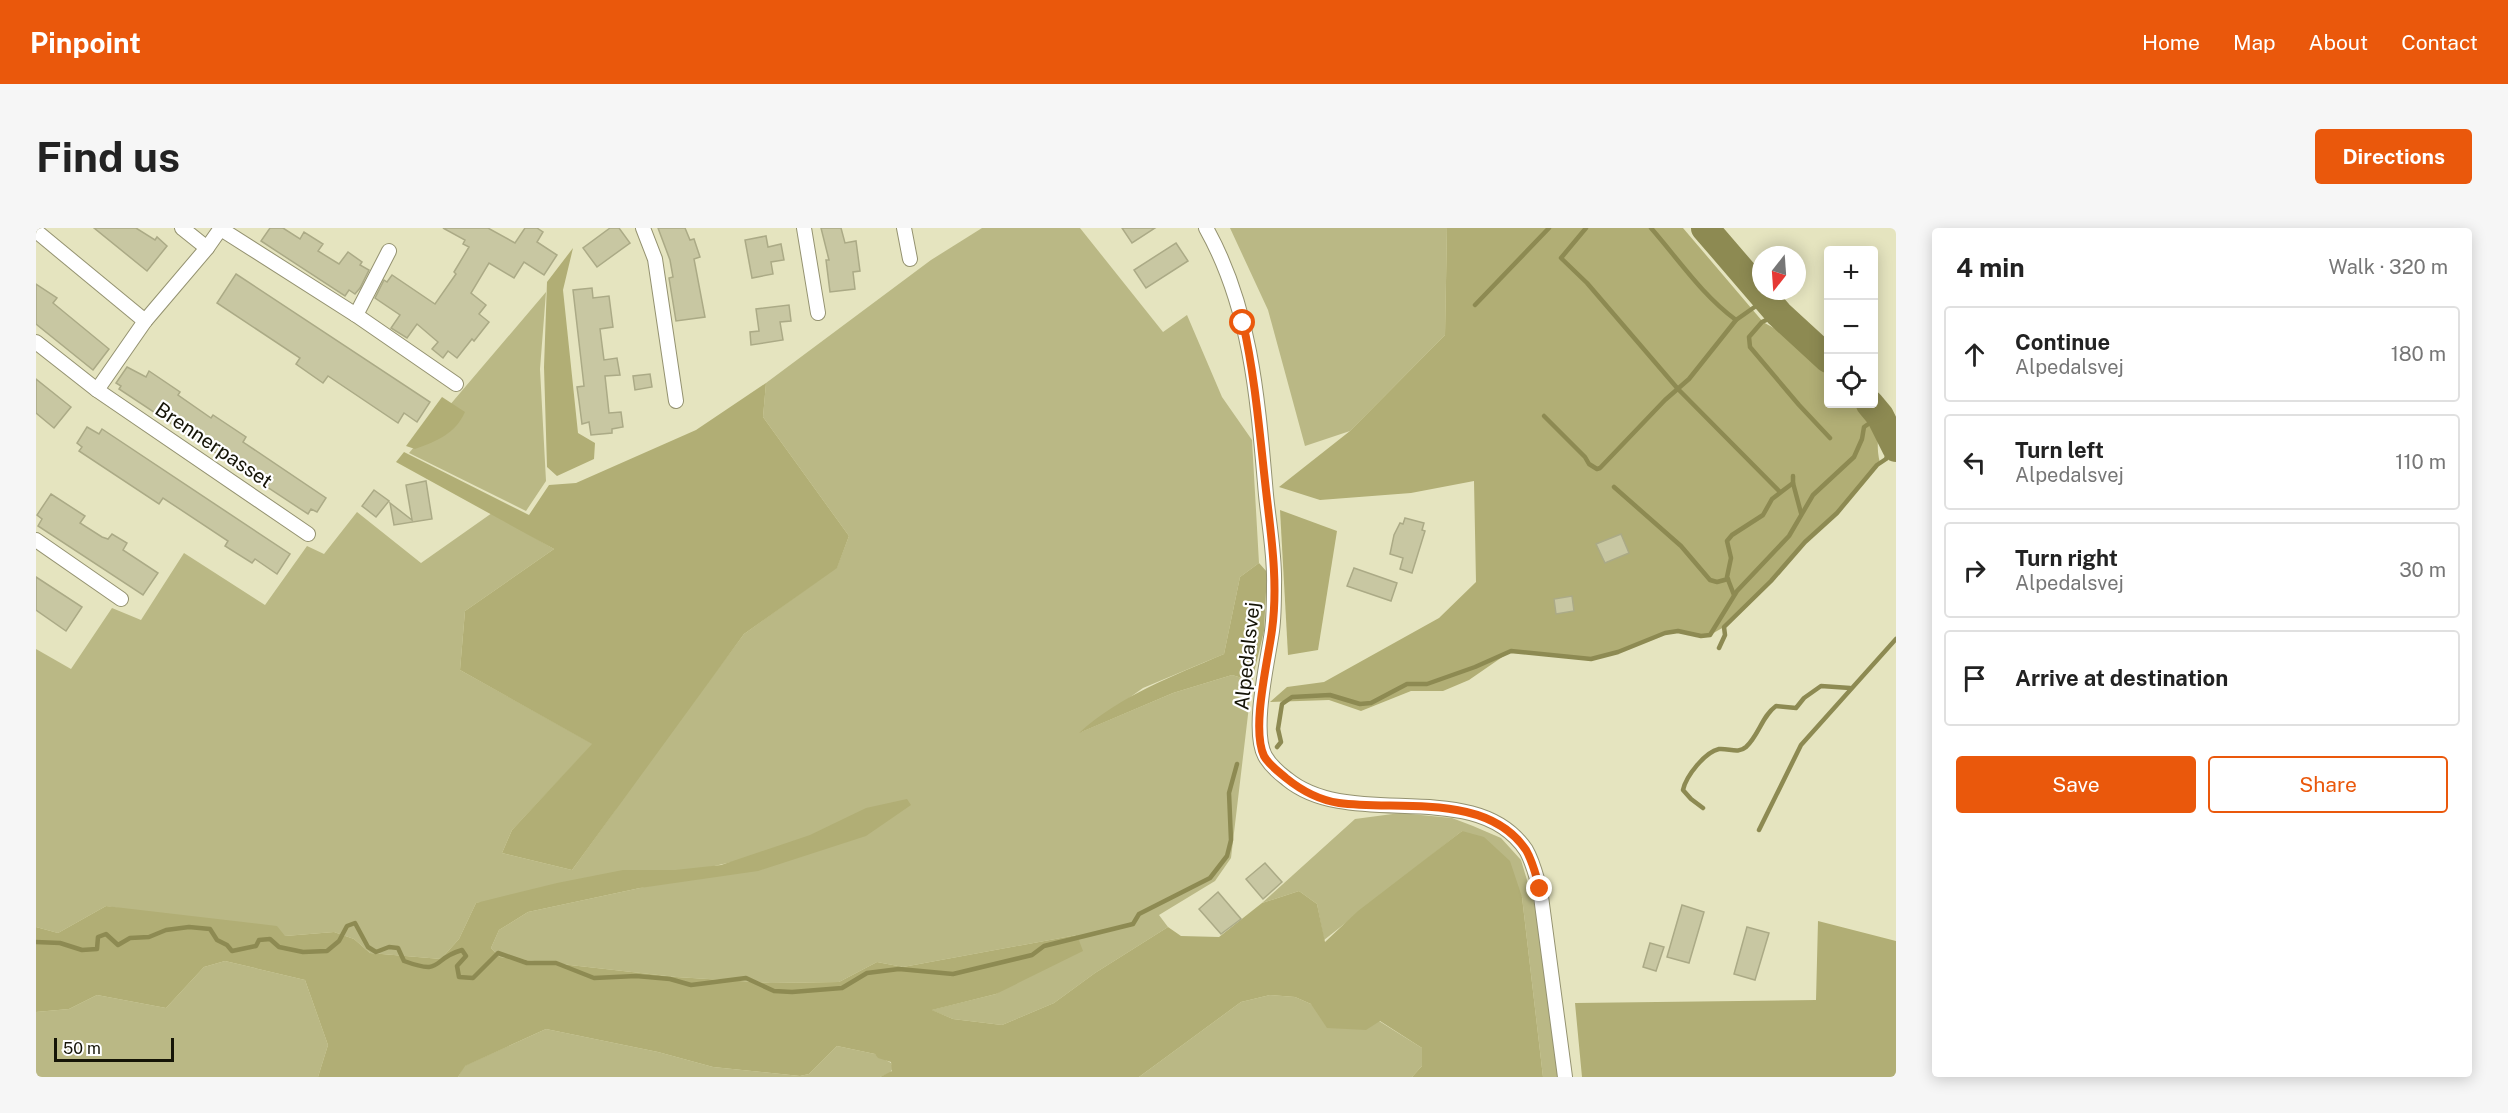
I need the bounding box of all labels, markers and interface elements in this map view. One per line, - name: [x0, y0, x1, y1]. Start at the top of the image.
- text: Pinpoint: [30, 26, 141, 59]
- text: Home: [2142, 30, 2200, 55]
- text: Map: [2233, 30, 2276, 55]
- text: About: [2309, 30, 2368, 55]
- text: Contact: [2401, 30, 2478, 55]
- button: Directions: [2315, 129, 2472, 184]
- text: Find us: [36, 132, 180, 181]
- north arrow: [1752, 246, 1806, 300]
- map controls: [1824, 246, 1878, 408]
- button: +: [1824, 246, 1878, 300]
- text: 4 min: [1956, 252, 2025, 283]
- text: Walk · 320 m: [2328, 255, 2448, 279]
- button: −: [1824, 300, 1878, 354]
- route start: [1229, 309, 1255, 335]
- text: Continue: [2015, 329, 2110, 355]
- icon: ahead: [1958, 338, 1991, 371]
- text: 180 m: [2391, 342, 2446, 366]
- button: locate: [1824, 354, 1878, 408]
- text: Alpedalsvej: [2015, 355, 2124, 379]
- street label: Brennerpasset: [151, 397, 277, 493]
- text: Turn left: [2015, 437, 2104, 463]
- icon: left: [1958, 446, 1991, 479]
- text: 110 m: [2395, 450, 2446, 474]
- text: Alpedalsvej: [2015, 463, 2124, 487]
- text: Turn right: [2015, 545, 2118, 571]
- icon: right: [1958, 554, 1991, 587]
- text: 30 m: [2399, 558, 2446, 582]
- text: Alpedalsvej: [2015, 571, 2124, 595]
- street label: Alpedalsvej: [1229, 601, 1265, 711]
- icon: arrive: [1958, 662, 1991, 695]
- text: Arrive at destination: [2015, 665, 2228, 691]
- button: Save: [1956, 756, 2196, 813]
- button: Share: [2208, 756, 2448, 813]
- route end: [1526, 875, 1552, 901]
- scale bar: [54, 1035, 174, 1062]
- text: 50 m: [63, 1039, 101, 1058]

